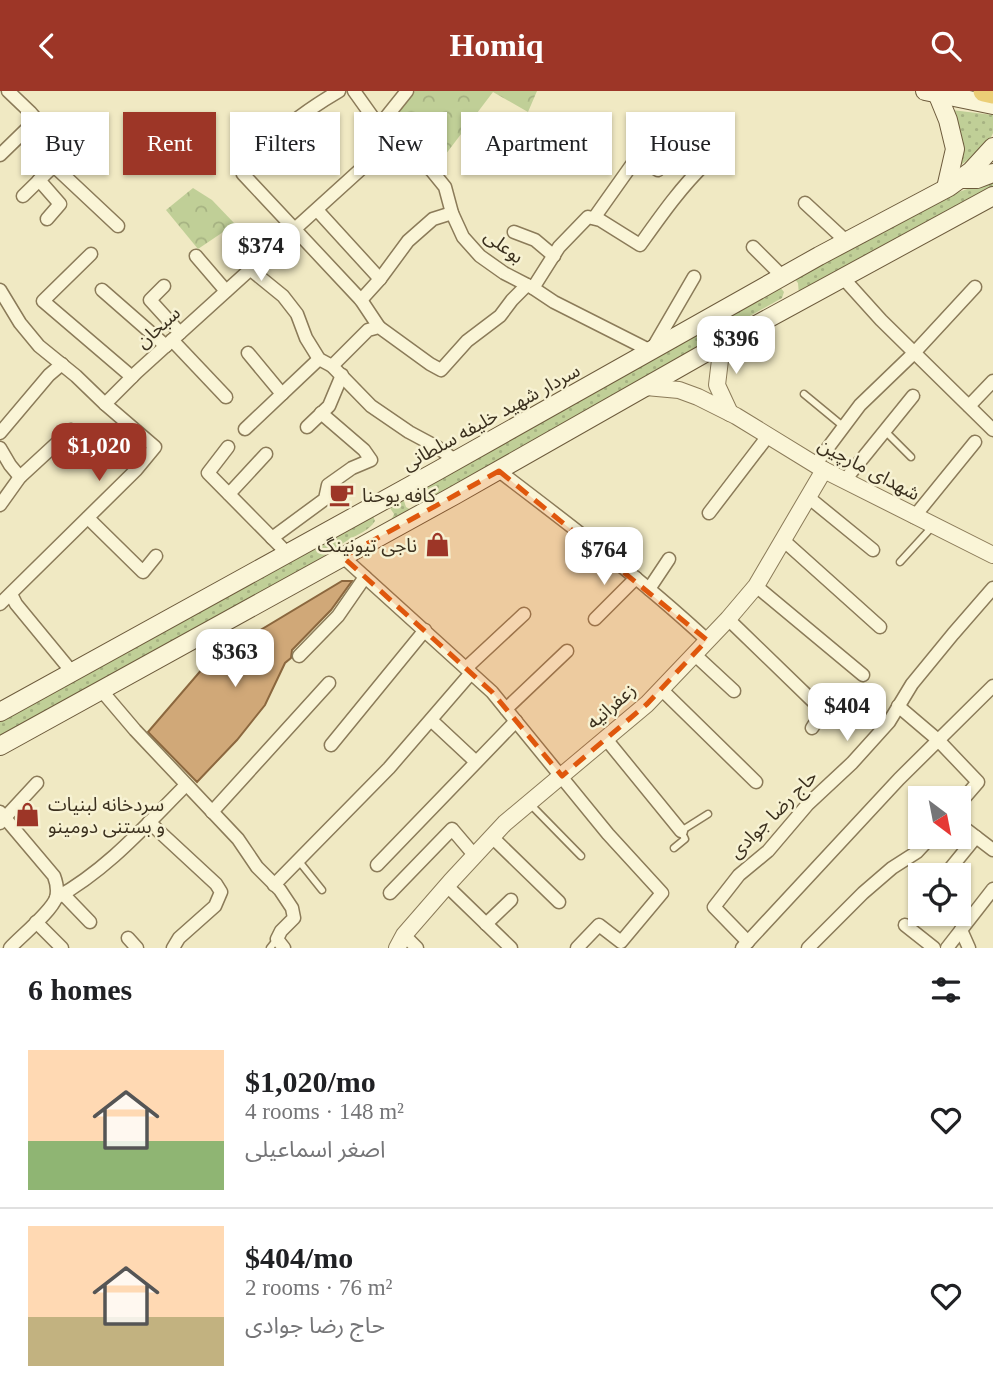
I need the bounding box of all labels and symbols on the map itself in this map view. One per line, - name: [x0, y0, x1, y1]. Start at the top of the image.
- pin: $374: [220, 223, 302, 283]
- street label: بوعلی: [480, 225, 528, 268]
- street label: سبحان: [132, 302, 184, 352]
- pin: $396: [695, 317, 777, 376]
- street label: سردار شهید خلیفه سلطانی: [399, 359, 584, 475]
- pin: $1,020: [42, 423, 156, 483]
- street label: شهدای مارچین: [814, 433, 923, 506]
- cafe icon: کافه یوحنا: [328, 481, 356, 509]
- place label: کافه یوحنا: [362, 485, 437, 507]
- pin: $764: [563, 527, 645, 587]
- shop icon: ناجی‌ تیونینگ: [423, 531, 451, 559]
- place label: ناجی‌ تیونینگ: [317, 535, 417, 557]
- pin: $363: [194, 629, 276, 689]
- street label: زعفرانیه: [582, 679, 641, 734]
- pin: $404: [806, 683, 888, 743]
- street label: حاج رضا جوادی: [725, 766, 823, 864]
- north arrow: [908, 786, 971, 849]
- place label: سردخانه لبنیات و بستنی دومینو: [48, 794, 165, 838]
- shop icon: سردخانه لبنیات و بستنی دومینو: [14, 801, 42, 829]

